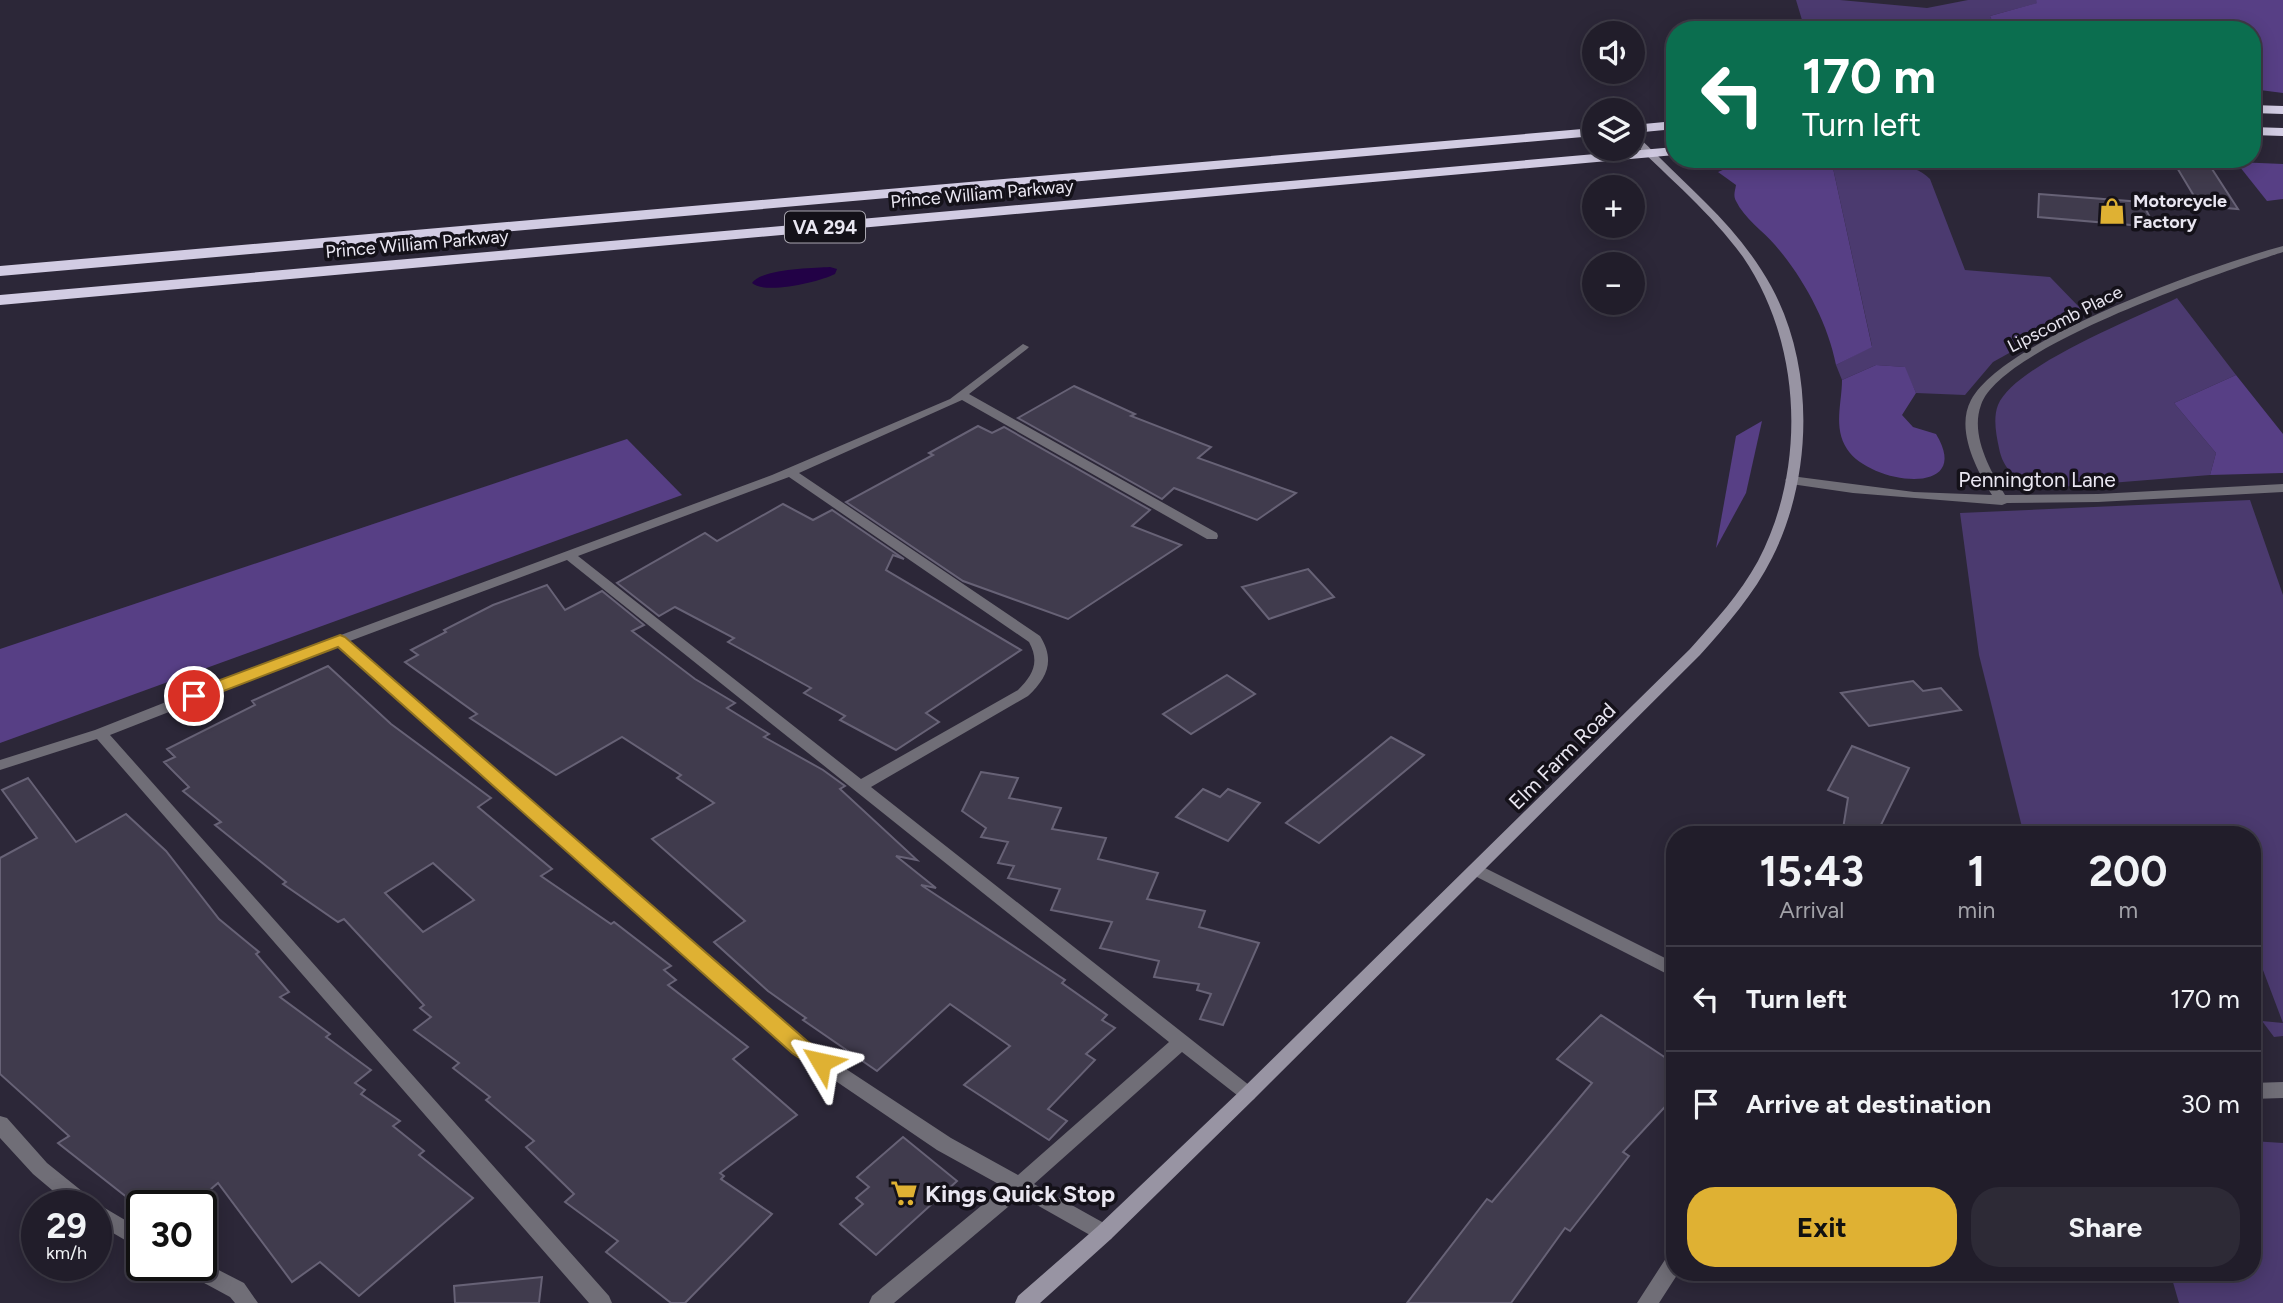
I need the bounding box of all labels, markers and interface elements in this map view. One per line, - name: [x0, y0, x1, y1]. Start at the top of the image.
- map controls: [1582, 21, 1645, 315]
- button: sound: [1582, 21, 1645, 84]
- text: 170 m: [1802, 46, 1936, 105]
- icon: left: [1687, 49, 1778, 140]
- button: layers: [1582, 98, 1645, 161]
- text: Turn left: [1802, 106, 1921, 144]
- street label: Prince William Parkway: [889, 175, 1075, 213]
- button: +: [1582, 175, 1645, 238]
- place label: Motorcycle Factory: [2133, 190, 2227, 233]
- shop icon: Motorcycle Factory: [2097, 196, 2127, 226]
- road number: VA 294: [785, 212, 865, 243]
- street label: Prince William Parkway: [324, 225, 510, 263]
- button: −: [1582, 252, 1645, 315]
- street label: Lipscomb Place: [2004, 280, 2126, 357]
- street label: Pennington Lane: [1958, 467, 2116, 492]
- pin: [164, 666, 224, 726]
- icon: arrive: [175, 677, 213, 715]
- street label: Elm Farm Road: [1503, 697, 1621, 815]
- text: 15:43: [1759, 846, 1864, 897]
- text: 1: [1968, 846, 1985, 897]
- text: 200: [2089, 846, 2168, 897]
- text: Arrival: [1779, 896, 1844, 924]
- text: min: [1958, 896, 1995, 924]
- text: m: [2118, 896, 2138, 924]
- icon: left: [1687, 980, 1725, 1018]
- text: Turn left: [1746, 983, 1847, 1015]
- text: 170 m: [2170, 983, 2240, 1015]
- position arrow: [784, 1025, 858, 1099]
- icon: arrive: [1687, 1085, 1725, 1123]
- text: Arrive at destination: [1746, 1088, 1991, 1120]
- text: 30 m: [2181, 1088, 2240, 1120]
- supermarket icon: Kings Quick Stop: [889, 1178, 919, 1208]
- place label: Kings Quick Stop: [925, 1179, 1115, 1208]
- button: Exit: [1687, 1187, 1957, 1267]
- button: Share: [1971, 1187, 2240, 1267]
- speed limit sign: 30: [126, 1190, 217, 1281]
- text: 29: [46, 1205, 87, 1247]
- text: km/h: [46, 1242, 87, 1264]

